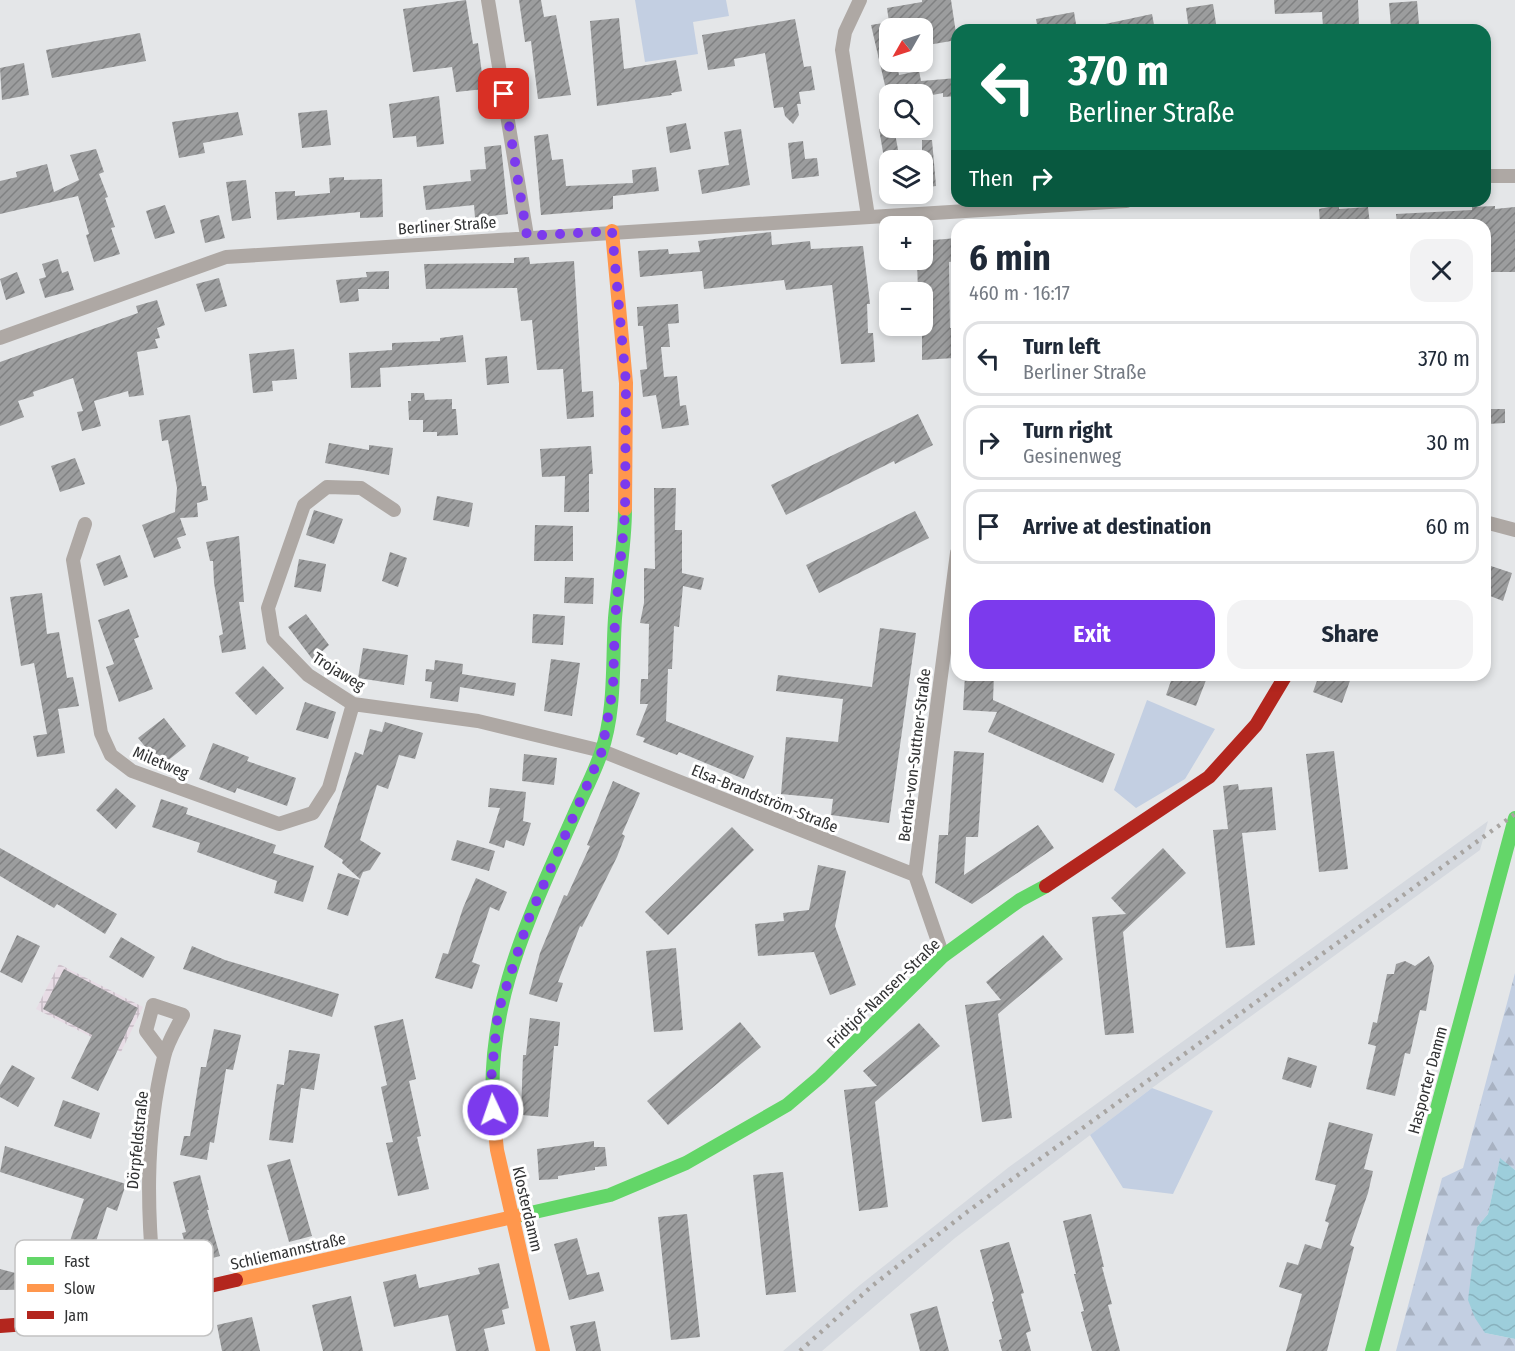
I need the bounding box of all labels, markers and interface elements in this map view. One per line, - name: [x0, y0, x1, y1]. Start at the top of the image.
- north arrow: [879, 18, 933, 72]
- map controls: [879, 18, 933, 336]
- text: 370 m: [1068, 46, 1169, 96]
- icon: left: [969, 48, 1047, 126]
- pin: [478, 68, 529, 119]
- icon: arrive: [487, 77, 520, 110]
- button: search: [879, 84, 933, 138]
- text: Berliner Straße: [1068, 97, 1235, 129]
- button: layers: [879, 150, 933, 204]
- icon: right: [1025, 162, 1058, 195]
- text: Then: [969, 165, 1013, 192]
- street label: Berliner Straße: [397, 213, 497, 238]
- button: +: [879, 216, 933, 270]
- text: 6 min: [969, 236, 1051, 280]
- button: close: [1410, 239, 1473, 302]
- text: 460 m · 16:17: [969, 281, 1070, 305]
- button: −: [879, 282, 933, 336]
- text: Turn left: [1023, 333, 1101, 360]
- icon: left: [972, 342, 1005, 375]
- text: 370 m: [1418, 345, 1470, 372]
- text: Berliner Straße: [1023, 360, 1146, 384]
- text: Turn right: [1023, 417, 1112, 444]
- icon: right: [972, 426, 1005, 459]
- text: 30 m: [1427, 429, 1470, 456]
- text: Gesinenweg: [1023, 444, 1121, 468]
- icon: arrive: [972, 510, 1005, 543]
- text: Arrive at destination: [1023, 513, 1211, 540]
- text: 60 m: [1426, 513, 1470, 540]
- button: Exit: [969, 600, 1215, 669]
- button: Share: [1227, 600, 1473, 669]
- street label: Trojaweg: [309, 648, 369, 695]
- street label: Bertha-von-Suttner-Straße: [894, 667, 935, 843]
- street label: Miletweg: [130, 742, 192, 783]
- street label: Elsa-Brandström-Straße: [689, 760, 841, 837]
- street label: Fridtjof-Nansen-Straße: [823, 934, 944, 1052]
- street label: Hasporter Damm: [1404, 1024, 1451, 1136]
- position arrow: [461, 1078, 525, 1142]
- street label: Dörpfeldstraße: [123, 1090, 152, 1190]
- street label: Klosterdamm: [508, 1165, 547, 1254]
- street label: Schliemannstraße: [229, 1229, 348, 1274]
- legend: [15, 1240, 213, 1336]
- text: Fast: [64, 1252, 91, 1271]
- text: Slow: [64, 1279, 95, 1298]
- text: Jam: [64, 1306, 89, 1325]

